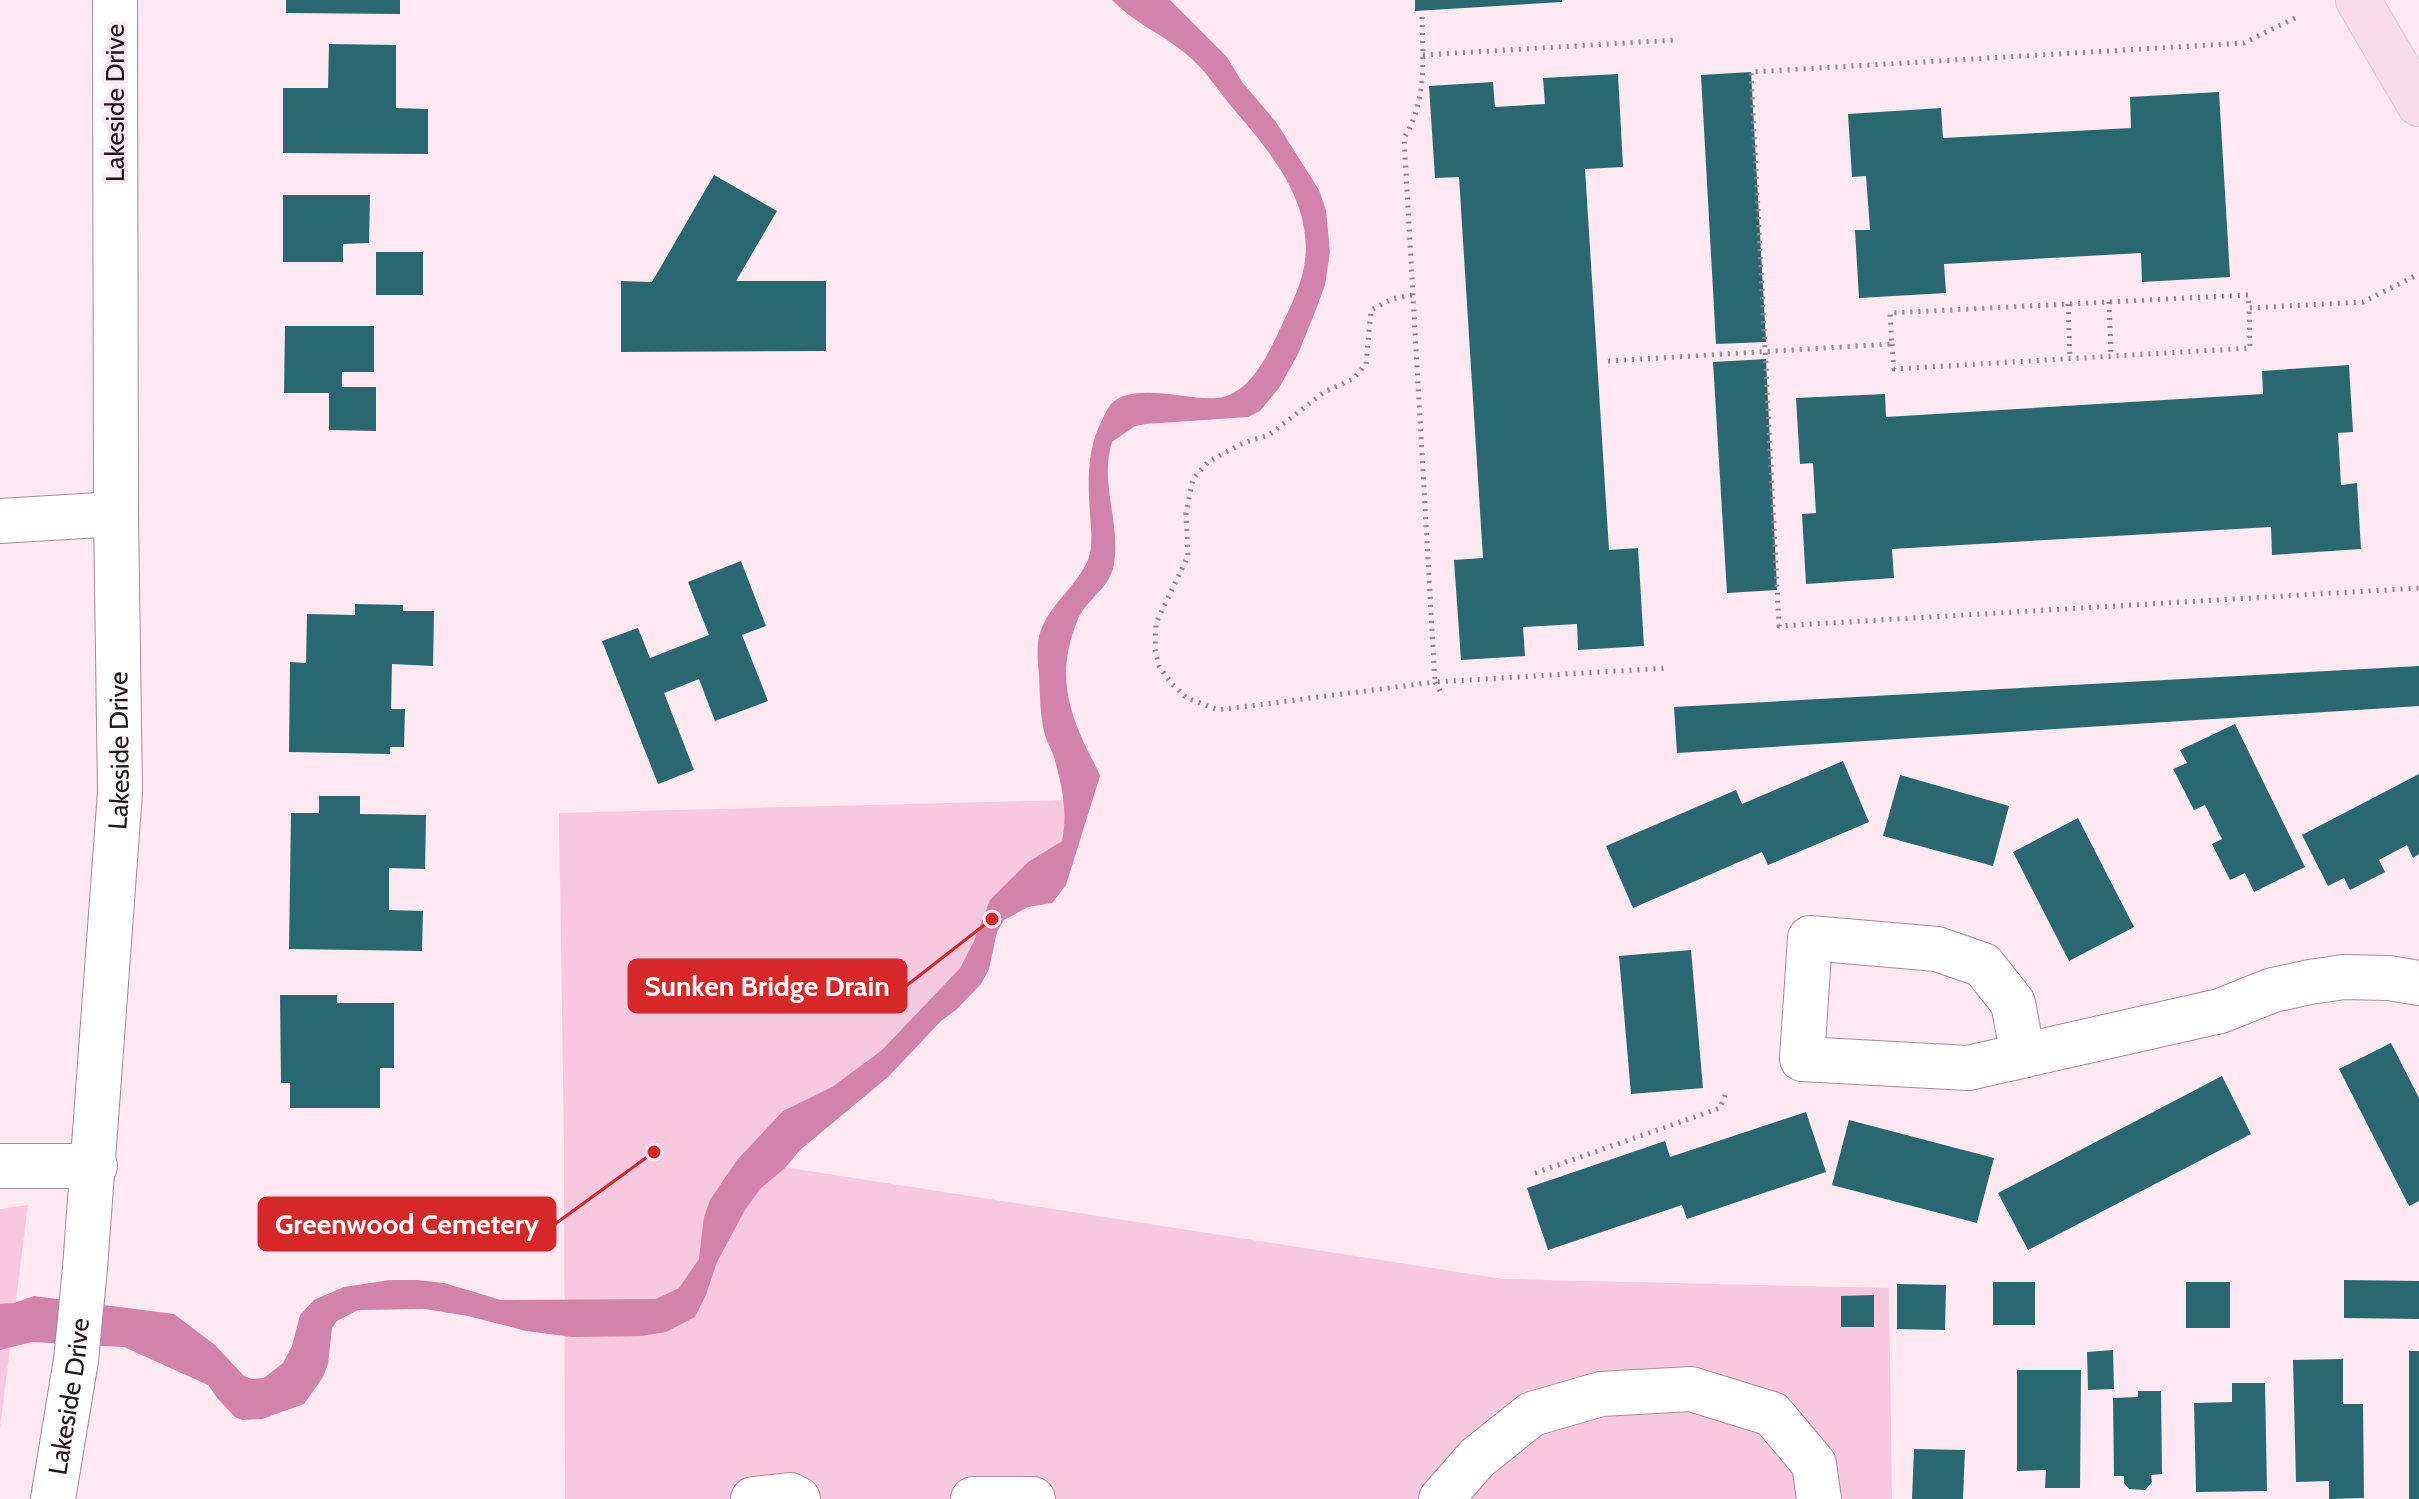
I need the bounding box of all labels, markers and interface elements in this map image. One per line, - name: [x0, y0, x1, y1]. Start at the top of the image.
- street label: Lakeside Drive: [99, 24, 131, 182]
- street label: Lakeside Drive: [101, 671, 136, 831]
- callout: Sunken Bridge Drain: [629, 960, 906, 1012]
- text: Sunken Bridge Drain: [644, 969, 890, 1003]
- callout: Greenwood Cemetery: [259, 1198, 555, 1250]
- text: Greenwood Cemetery: [275, 1207, 539, 1241]
- street label: Lakeside Drive: [41, 1316, 96, 1477]

